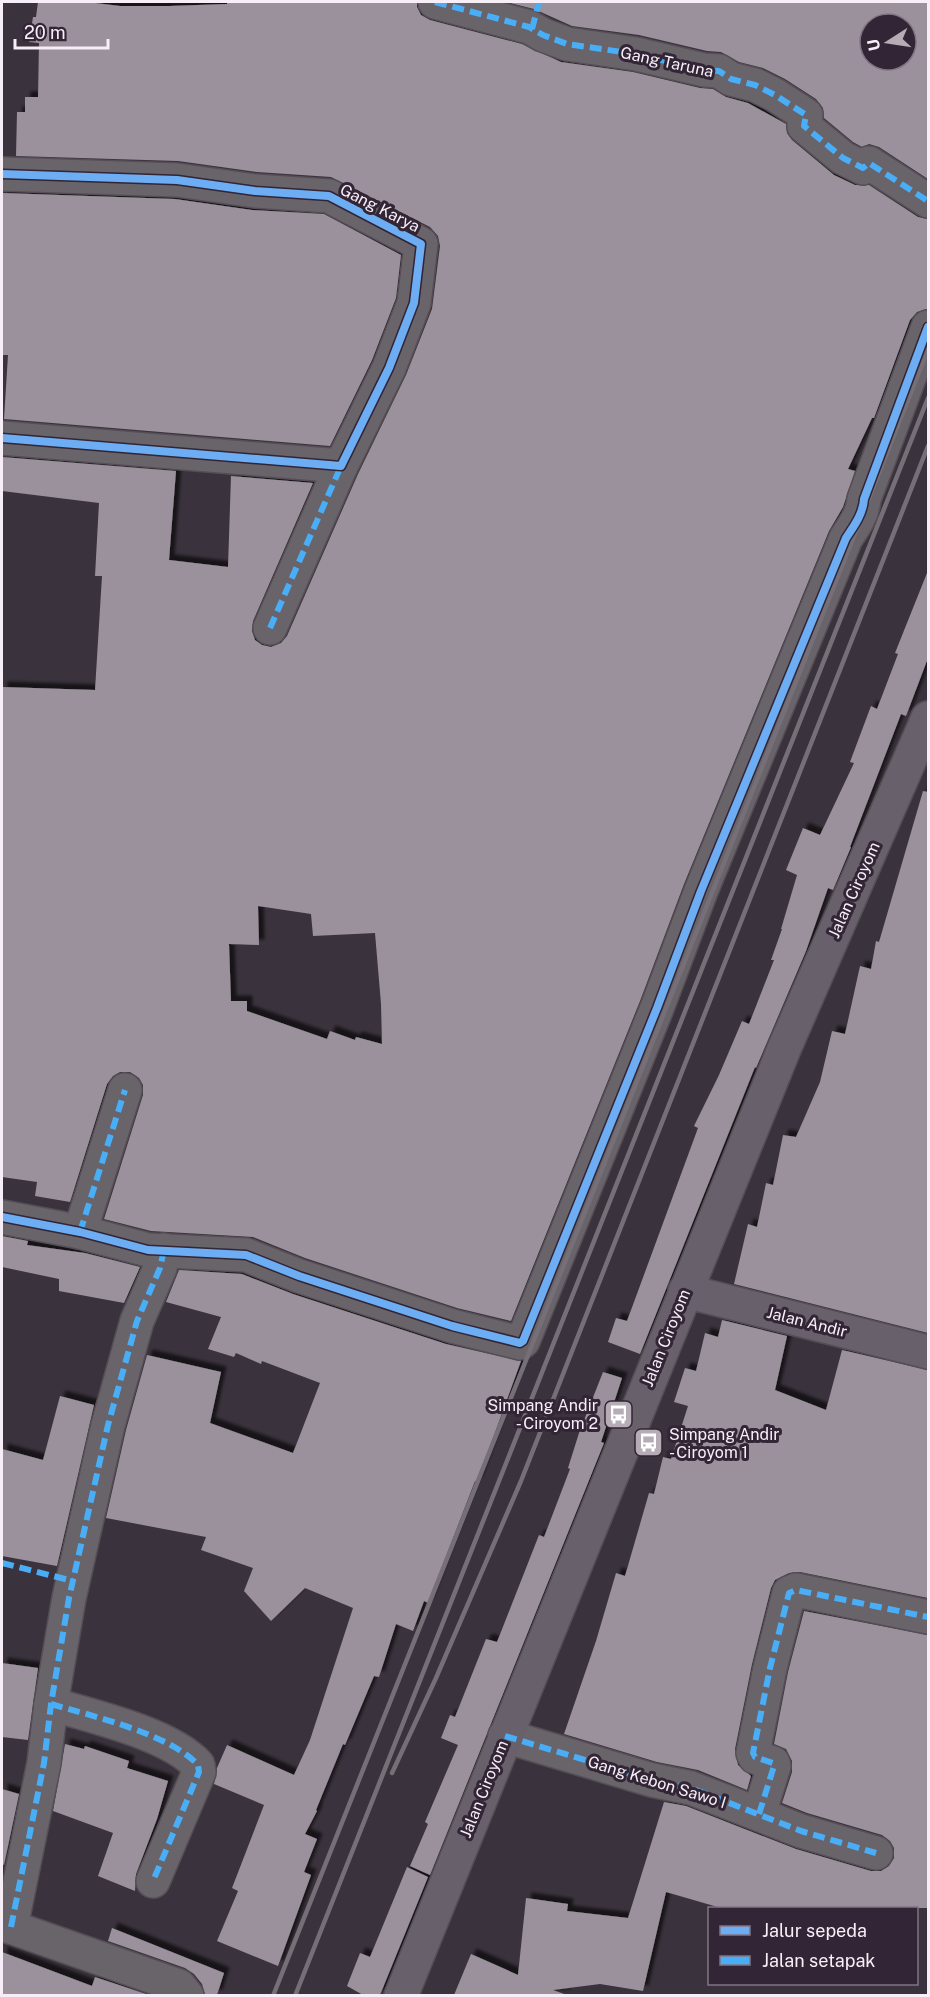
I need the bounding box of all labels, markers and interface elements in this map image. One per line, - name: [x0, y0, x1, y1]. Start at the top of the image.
- scale bar: [15, 12, 108, 50]
- north arrow: [858, 12, 918, 72]
- text: 20 m: [24, 22, 66, 43]
- text: U: [863, 37, 884, 53]
- street label: Gang Taruna: [619, 43, 715, 81]
- street label: Gang Karya: [337, 180, 423, 236]
- street label: Jalan Ciroyom: [824, 839, 884, 941]
- street label: Jalan Ciroyom: [638, 1287, 694, 1389]
- street label: Jalan Andir: [765, 1303, 849, 1341]
- place label: Simpang Andir - Ciroyom 2: [487, 1396, 598, 1433]
- bus stop icon: Simpang Andir - Ciroyom 2: [603, 1398, 635, 1430]
- place label: Simpang Andir - Ciroyom 1: [669, 1425, 780, 1462]
- bus stop icon: Simpang Andir - Ciroyom 1: [632, 1427, 664, 1459]
- street label: Jalan Ciroyom: [456, 1738, 512, 1840]
- street label: Gang Kebon Sawo I: [585, 1752, 729, 1812]
- legend: [708, 1907, 918, 1985]
- text: Jalur sepeda: [762, 1920, 867, 1941]
- text: Jalan setapak: [762, 1950, 875, 1971]

